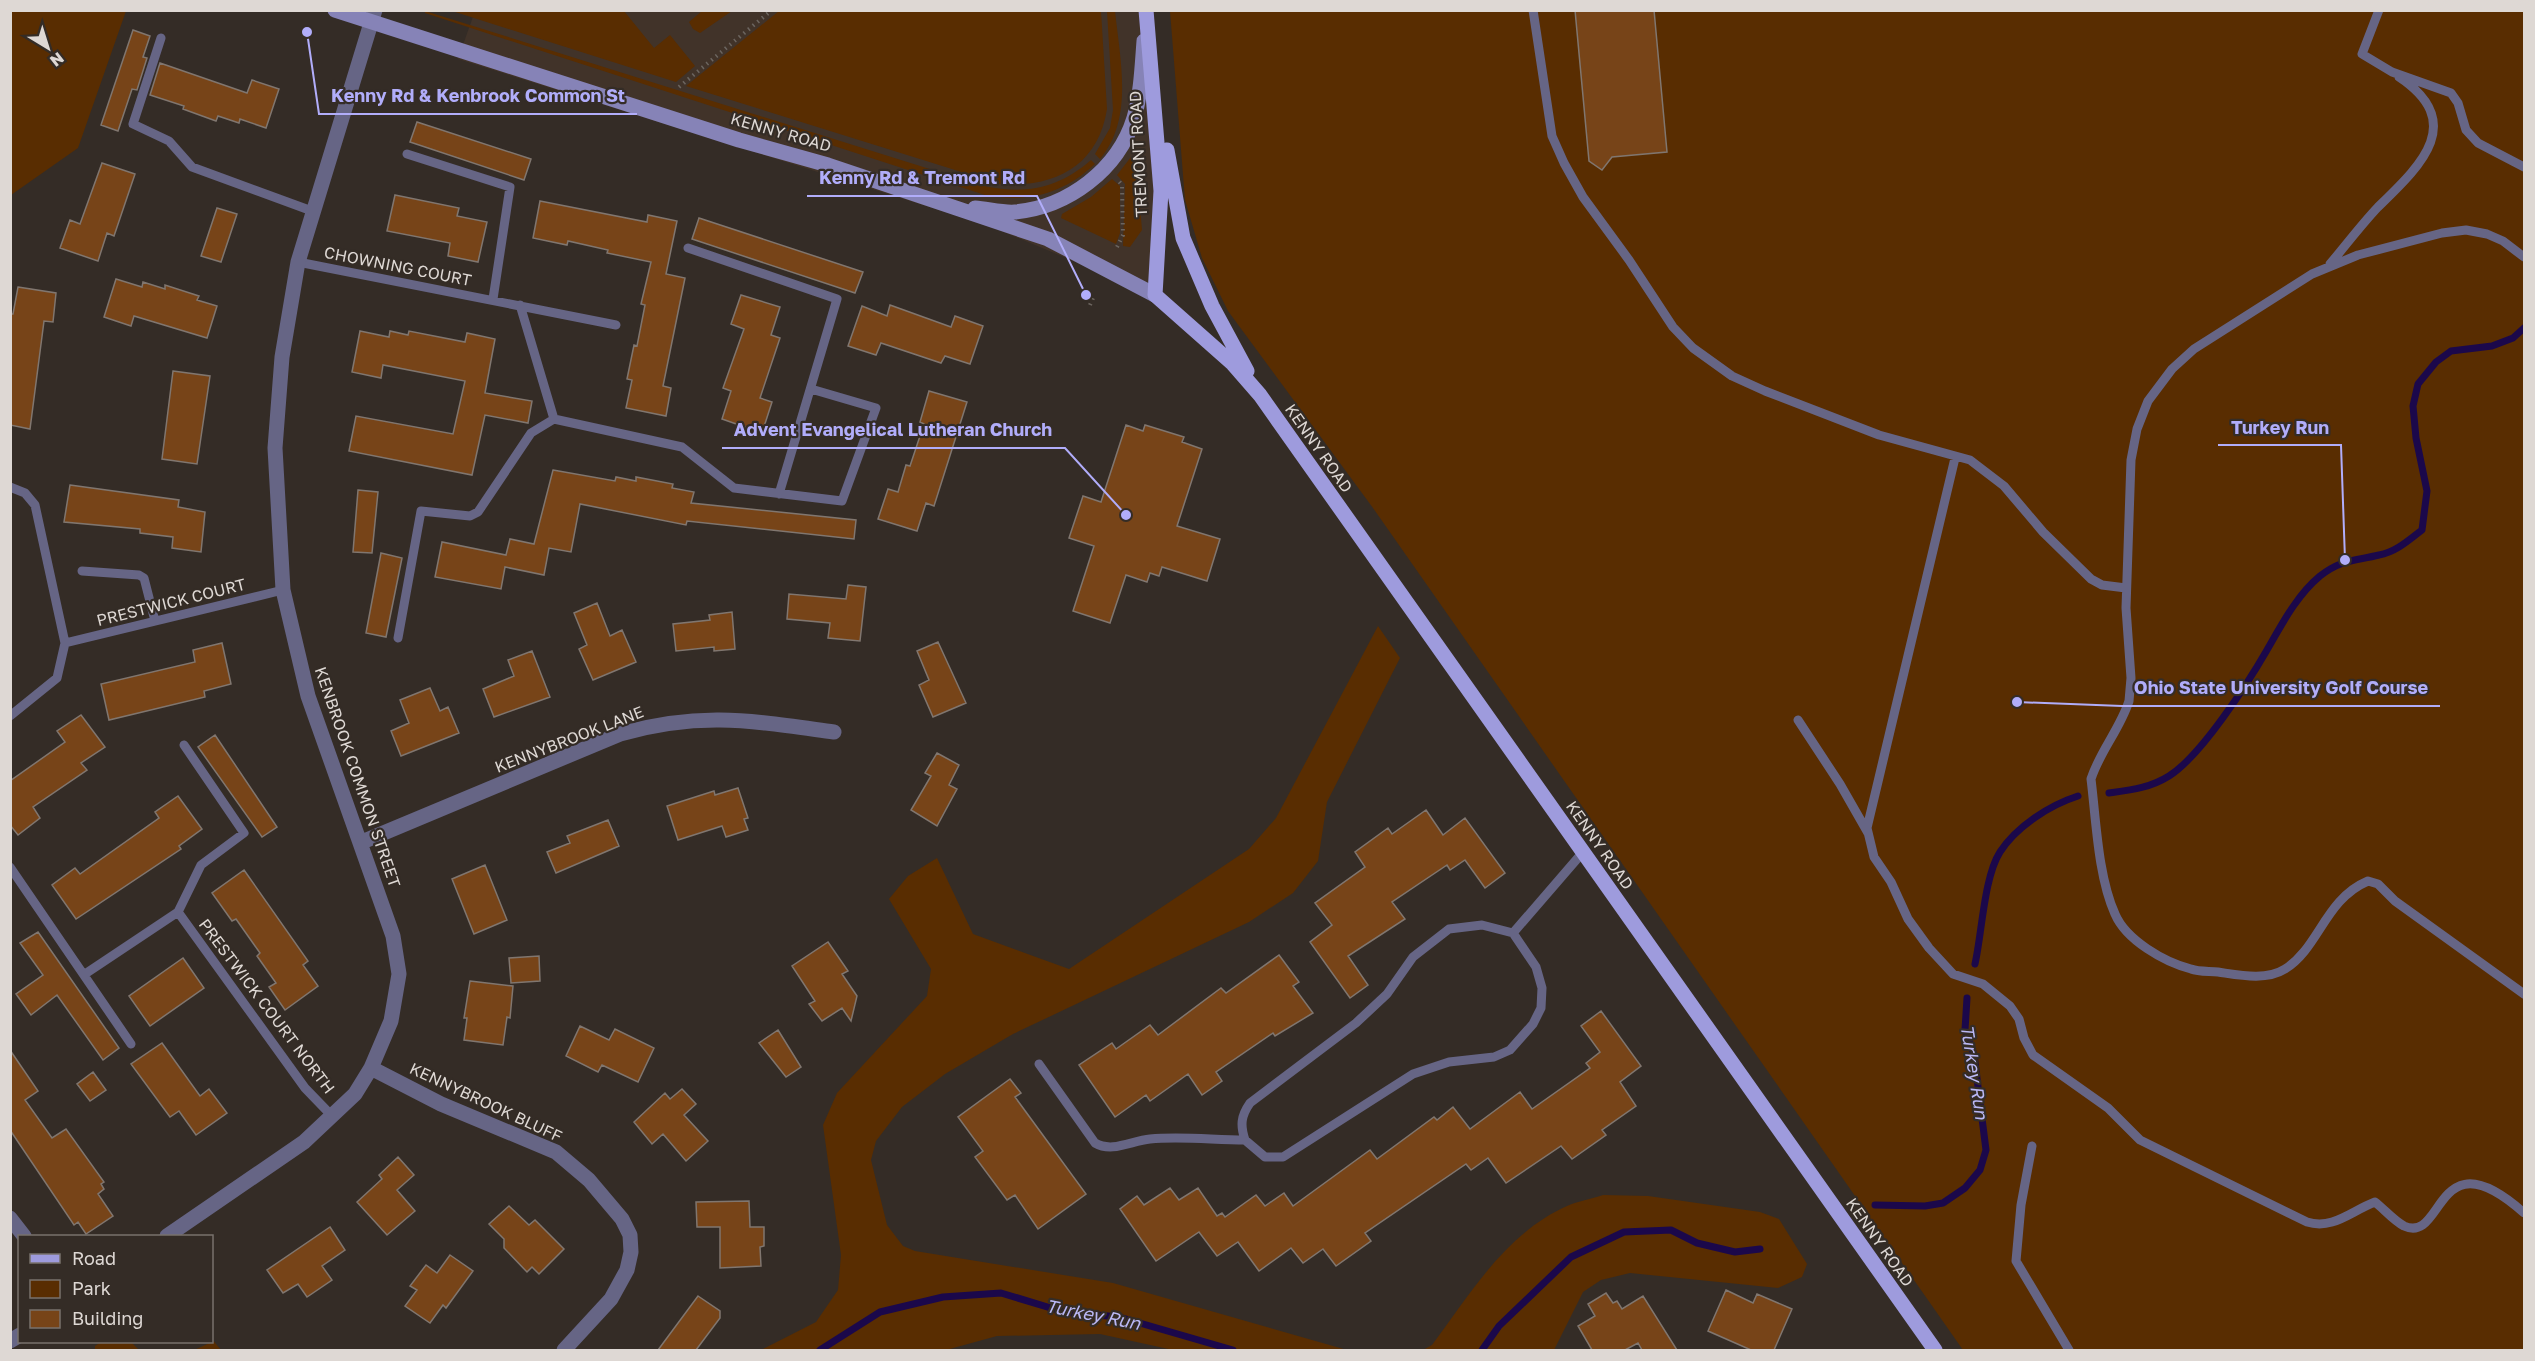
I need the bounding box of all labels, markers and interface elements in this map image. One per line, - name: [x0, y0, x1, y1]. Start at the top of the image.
- north arrow: [18, 18, 78, 78]
- text: N: [46, 48, 68, 71]
- callout: Kenny Rd & Kenbrook Common St: [319, 78, 637, 114]
- text: Kenny Rd & Kenbrook Common St: [331, 84, 625, 106]
- street label: TREMONT ROAD: [1125, 90, 1151, 218]
- street label: KENNY ROAD: [728, 108, 834, 156]
- callout: Kenny Rd & Tremont Rd: [807, 160, 1037, 196]
- text: Kenny Rd & Tremont Rd: [819, 166, 1025, 188]
- street label: CHOWNING COURT: [323, 242, 473, 290]
- street label: KENNY ROAD: [1281, 400, 1357, 496]
- callout: Turkey Run: [2218, 409, 2341, 445]
- callout: Advent Evangelical Lutheran Church: [722, 412, 1065, 448]
- text: Turkey Run: [2231, 416, 2329, 438]
- text: Advent Evangelical Lutheran Church: [734, 418, 1052, 440]
- street label: PRESTWICK COURT: [94, 574, 248, 630]
- street label: KENBROOK COMMON STREET: [311, 664, 405, 890]
- callout: Ohio State University Golf Course: [2122, 670, 2440, 706]
- text: Ohio State University Golf Course: [2134, 676, 2429, 698]
- street label: KENNYBROOK LANE: [492, 701, 646, 777]
- street label: KENNY ROAD: [1562, 797, 1638, 893]
- street label: PRESTWICK COURT NORTH: [195, 915, 339, 1097]
- water label: Turkey Run: [1957, 1023, 1993, 1122]
- street label: KENNYBROOK BLUFF: [407, 1058, 565, 1146]
- street label: KENNY ROAD: [1842, 1194, 1918, 1290]
- legend: [18, 1235, 213, 1343]
- text: Road: [72, 1247, 116, 1269]
- text: Park: [72, 1277, 111, 1299]
- water label: Turkey Run: [1044, 1294, 1143, 1334]
- text: Building: [72, 1307, 143, 1329]

